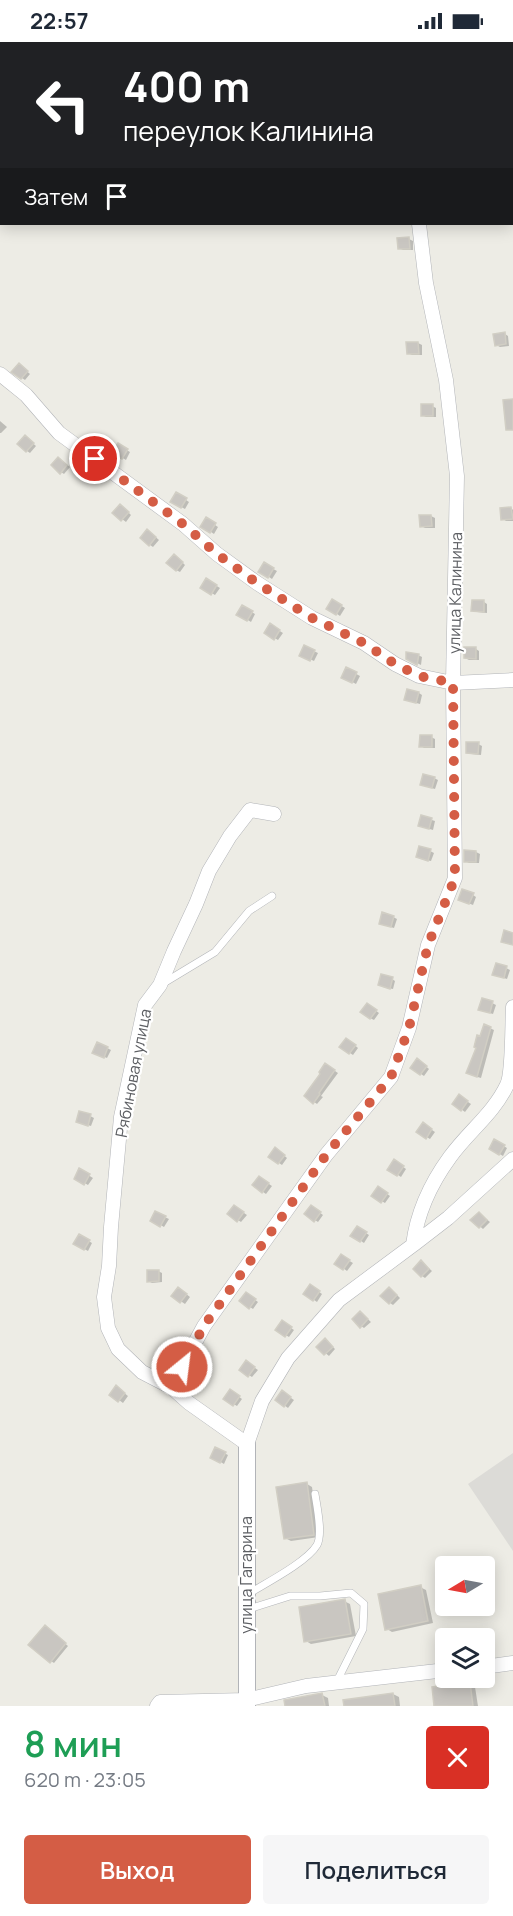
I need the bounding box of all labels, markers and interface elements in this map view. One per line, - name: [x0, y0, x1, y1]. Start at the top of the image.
- text: 22:57: [30, 6, 88, 36]
- text: 400 m: [123, 57, 250, 115]
- icon: left: [24, 66, 102, 144]
- text: переулок Калинина: [123, 112, 374, 149]
- icon: arrive: [100, 180, 133, 213]
- text: Затем: [24, 182, 88, 212]
- pin: [69, 433, 120, 484]
- icon: arrive: [78, 442, 111, 475]
- street label: улица Калинина: [443, 532, 467, 654]
- street label: Рябиновая улица: [110, 1007, 156, 1139]
- position arrow: [150, 1335, 214, 1399]
- street label: улица Гагарина: [235, 1516, 257, 1634]
- north arrow: [435, 1556, 495, 1616]
- map controls: [435, 1556, 495, 1688]
- button: layers: [435, 1628, 495, 1688]
- text: 8 мин: [24, 1719, 122, 1768]
- button: close: [426, 1726, 489, 1789]
- text: 620 m · 23:05: [24, 1766, 146, 1793]
- button: Выход: [24, 1835, 251, 1904]
- button: Поделиться: [263, 1835, 489, 1904]

